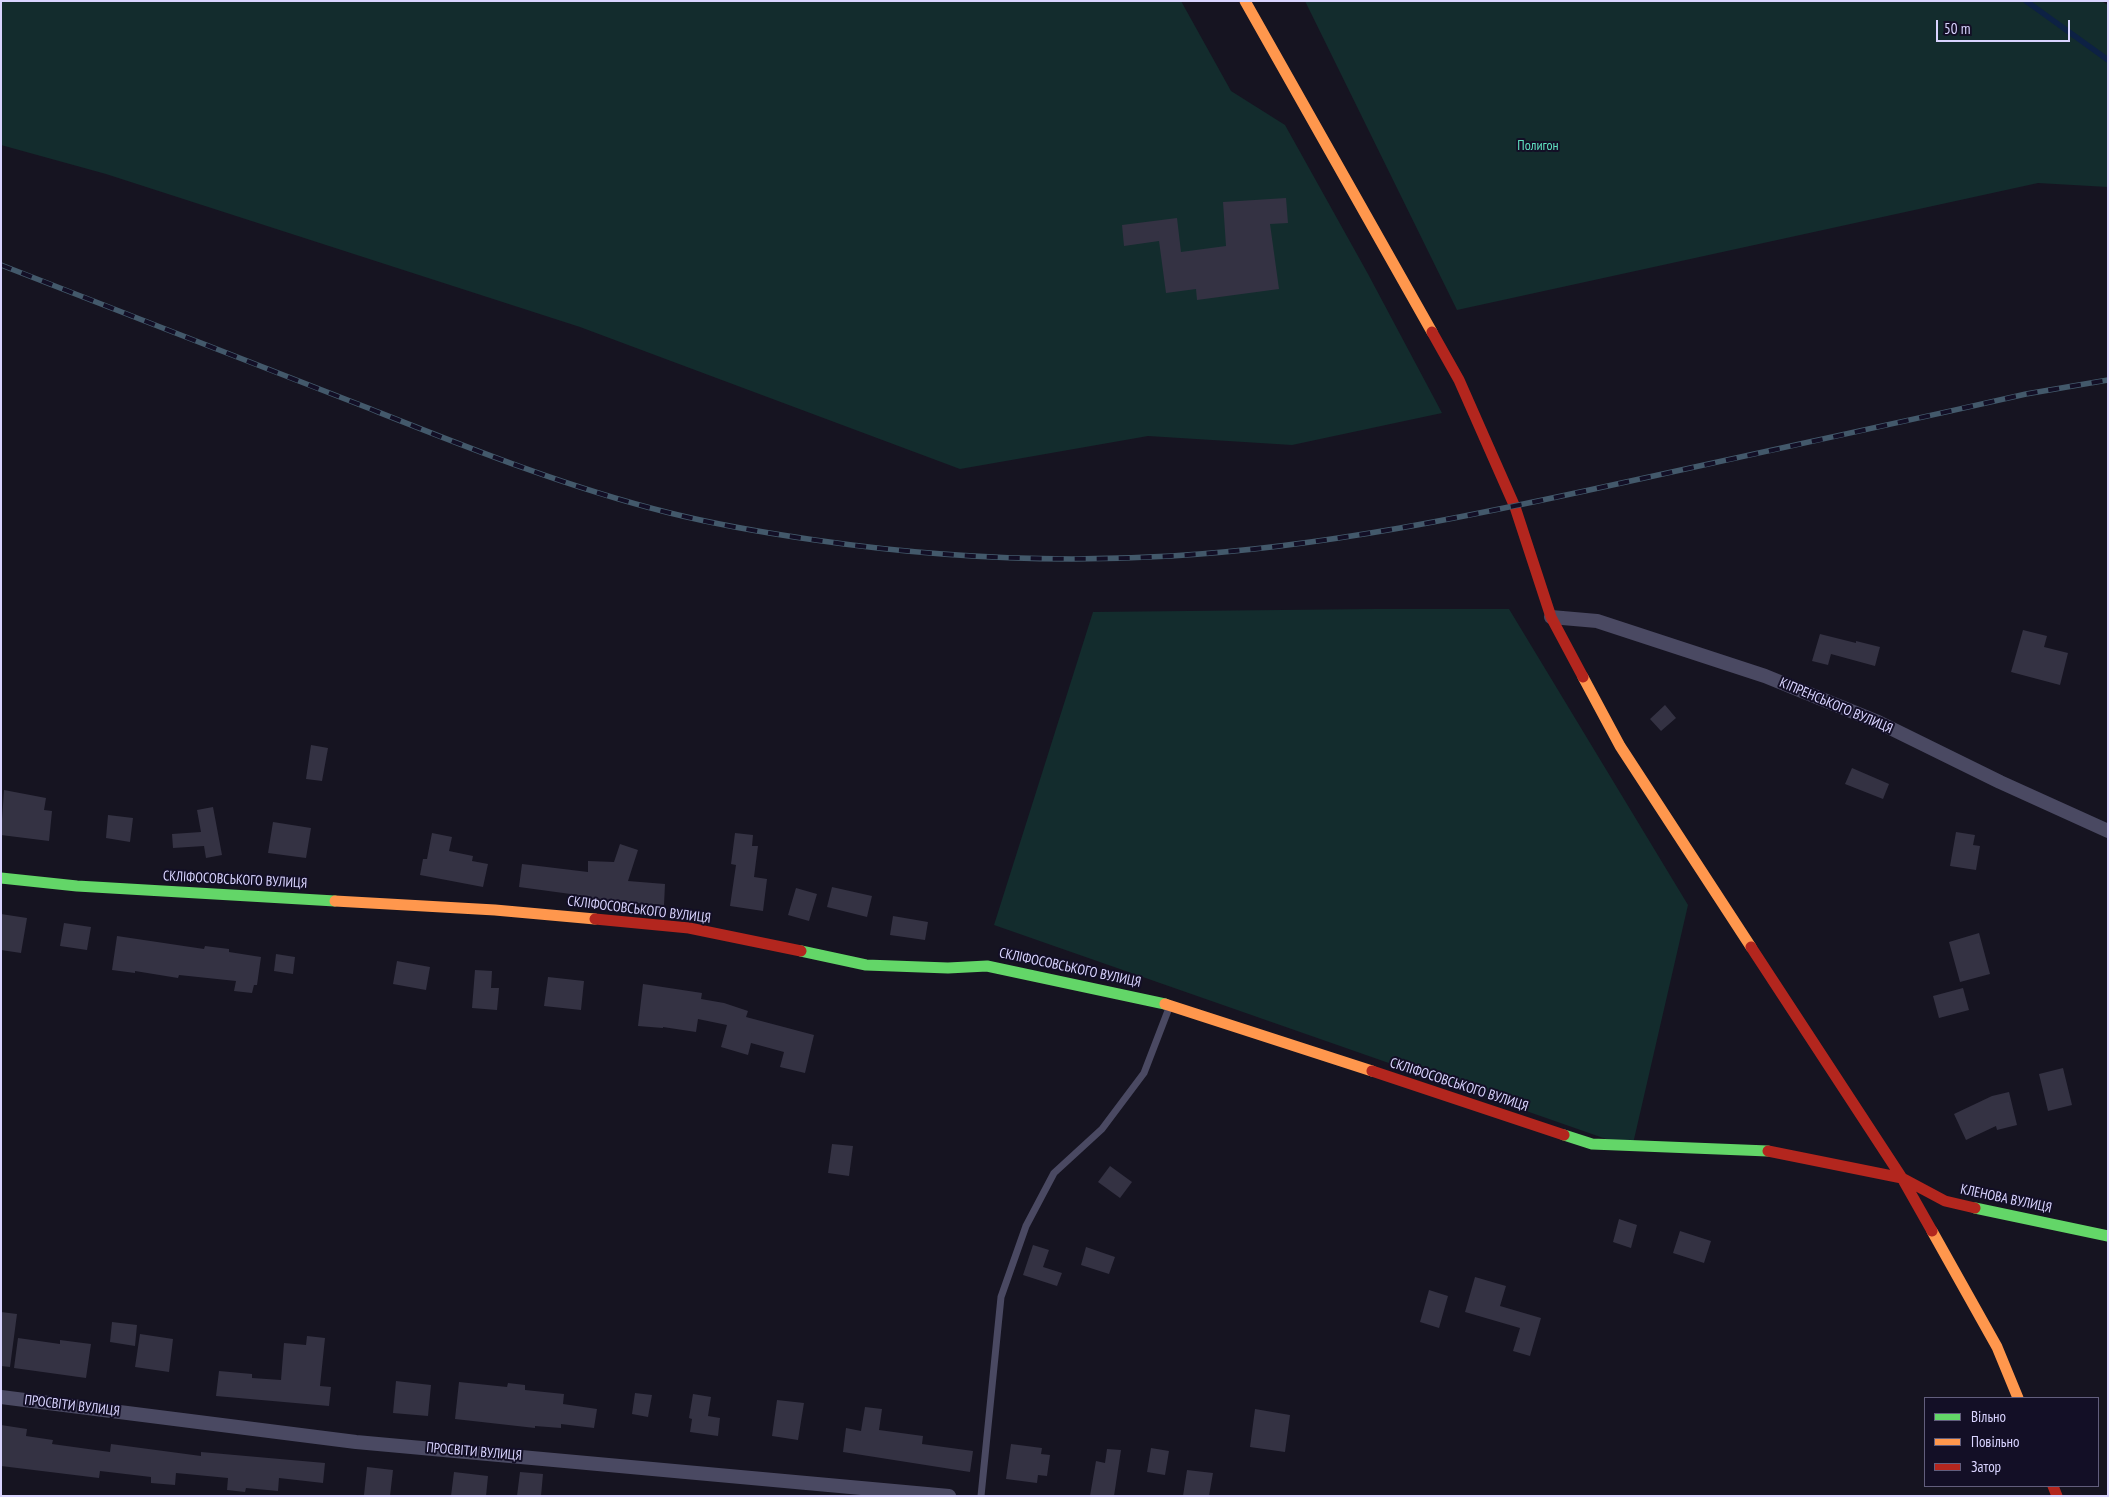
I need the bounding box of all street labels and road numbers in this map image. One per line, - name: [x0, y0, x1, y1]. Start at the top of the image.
- street label: КІПРЕНСЬКОГО ВУЛИЦЯ: [1777, 675, 1895, 737]
- street label: СКЛІФОСОВСЬКОГО ВУЛИЦЯ: [162, 868, 308, 892]
- street label: СКЛІФОСОВСЬКОГО ВУЛИЦЯ: [566, 893, 712, 927]
- street label: СКЛІФОСОВСЬКОГО ВУЛИЦЯ: [998, 945, 1142, 991]
- street label: СКЛІФОСОВСЬКОГО ВУЛИЦЯ: [1388, 1055, 1530, 1115]
- street label: КЛЕНОВА ВУЛИЦЯ: [1959, 1181, 2053, 1217]
- street label: ПРОСВІТИ ВУЛИЦЯ: [23, 1392, 121, 1420]
- street label: ПРОСВІТИ ВУЛИЦЯ: [426, 1439, 522, 1465]

